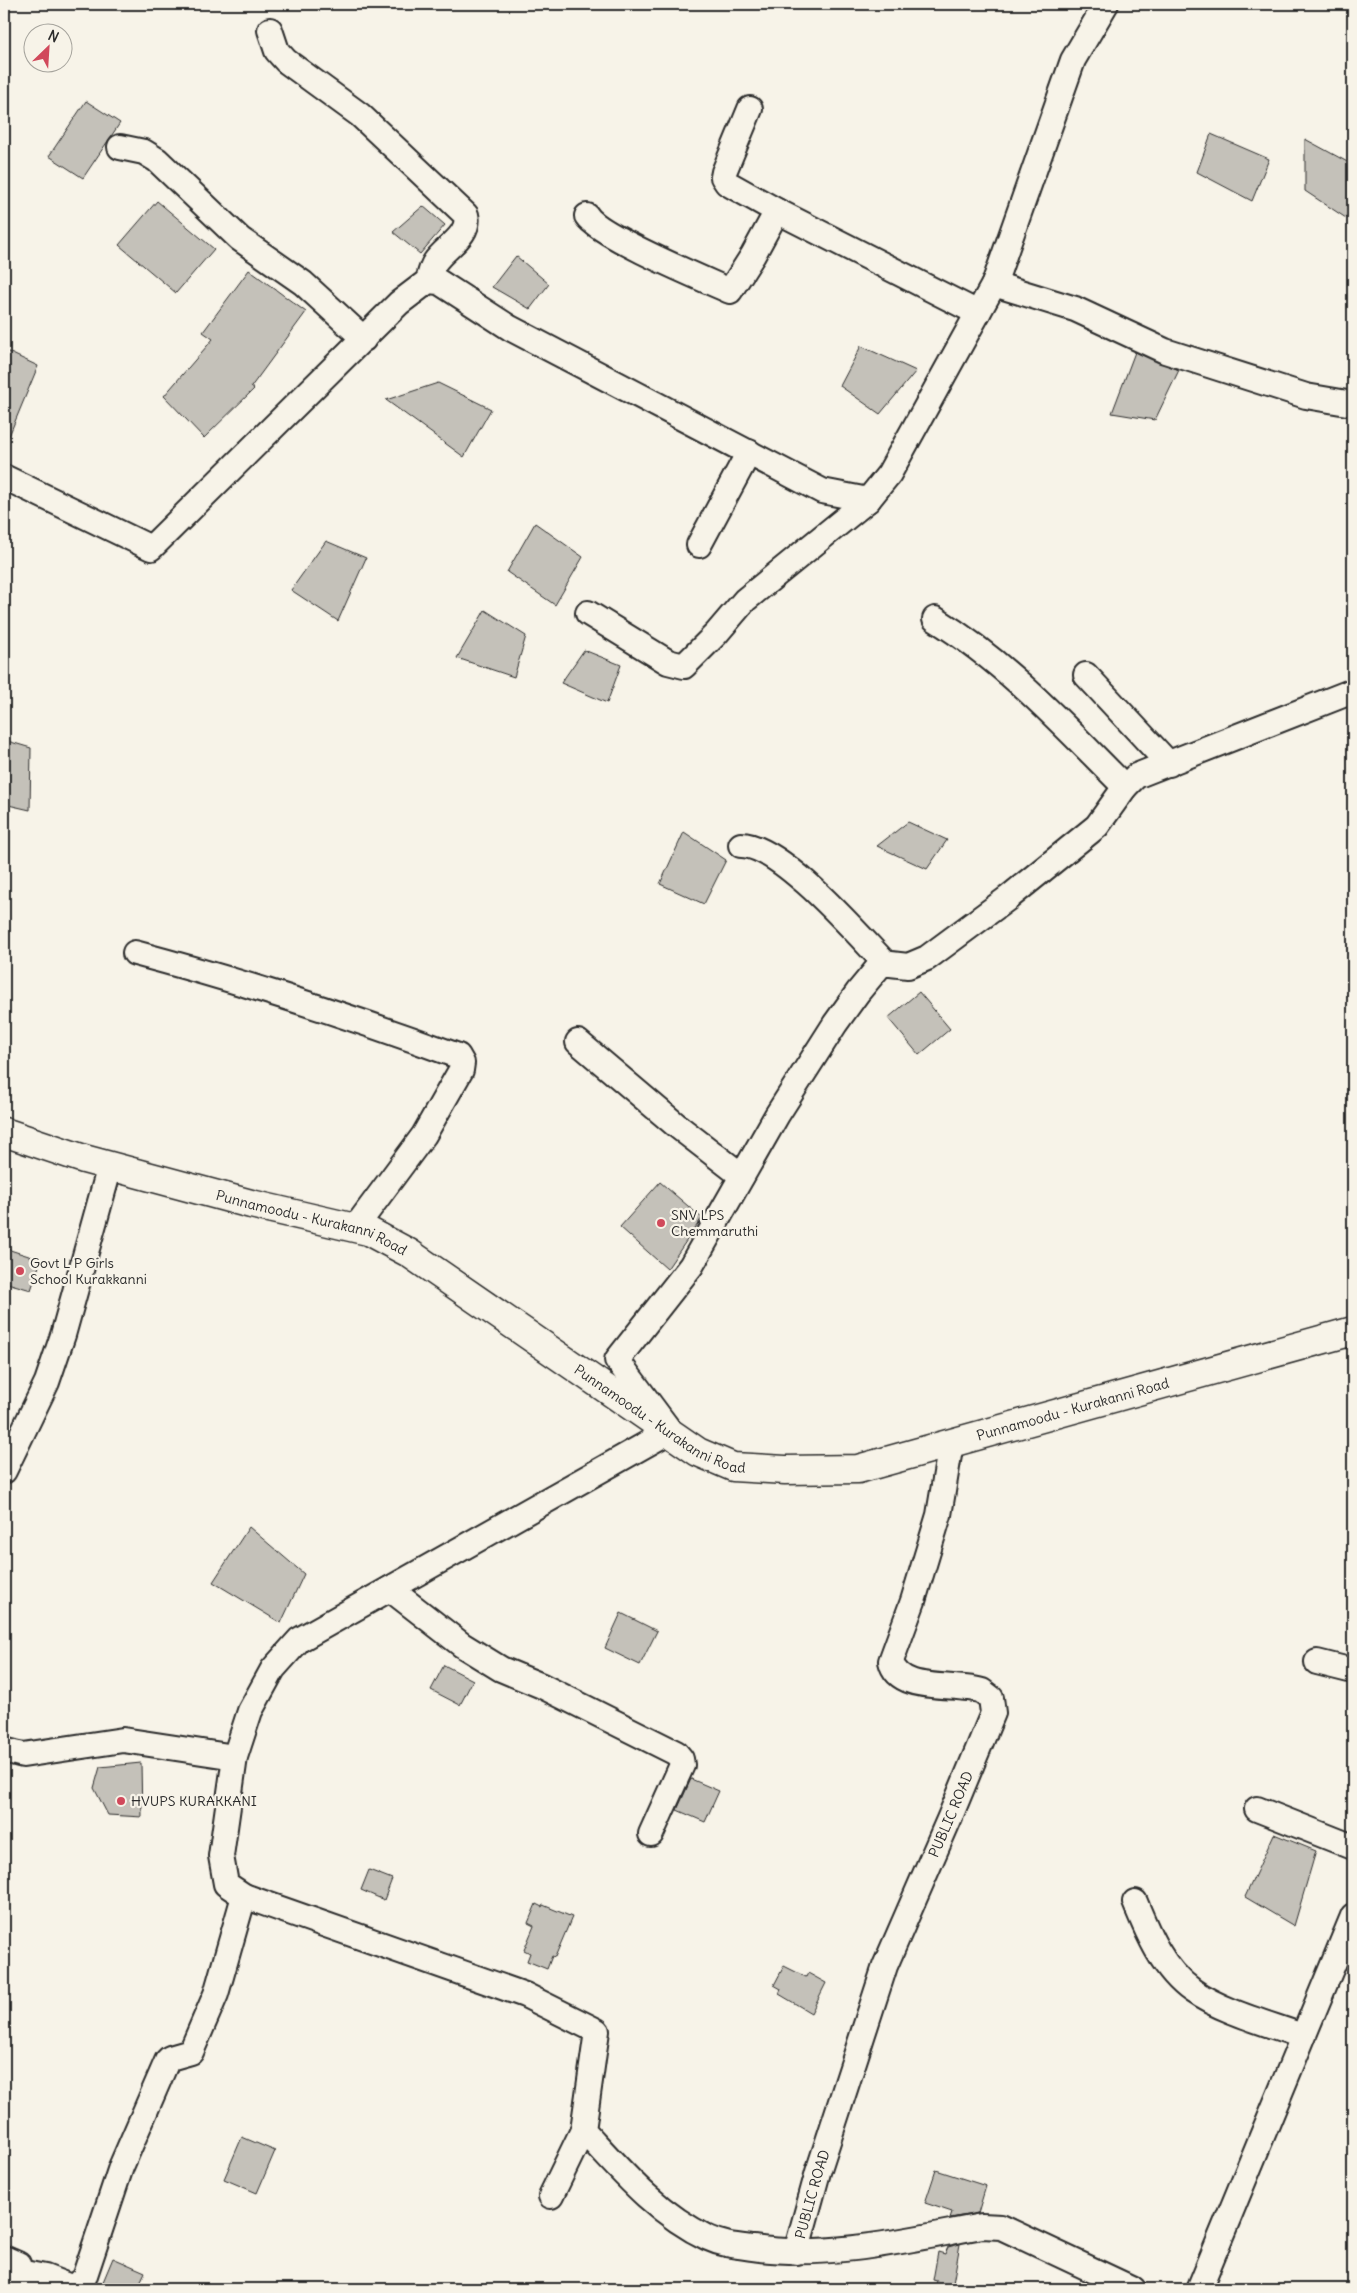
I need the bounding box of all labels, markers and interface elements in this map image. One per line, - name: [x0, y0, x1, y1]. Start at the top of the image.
- north arrow: [22, 22, 72, 72]
- text: N: [45, 26, 62, 46]
- street label: Punnamoodu - Kurakanni Road: [214, 1186, 410, 1259]
- place label: SNV LPS Chemmaruthi: [671, 1206, 758, 1240]
- marker: SNV LPS Chemmaruthi: [655, 1217, 667, 1229]
- place label: Govt L P Girls School Kurakkanni: [30, 1254, 147, 1288]
- marker: Govt L P Girls School Kurakkanni: [14, 1265, 26, 1277]
- street label: Punnamoodu - Kurakanni Road: [571, 1360, 746, 1477]
- street label: Punnamoodu - Kurakanni Road: [975, 1374, 1171, 1444]
- street label: PUBLIC ROAD: [925, 1768, 977, 1860]
- place label: HVUPS KURAKKANI: [131, 1792, 257, 1810]
- marker: HVUPS KURAKKANI: [115, 1795, 127, 1807]
- street label: PUBLIC ROAD: [791, 2147, 834, 2241]

